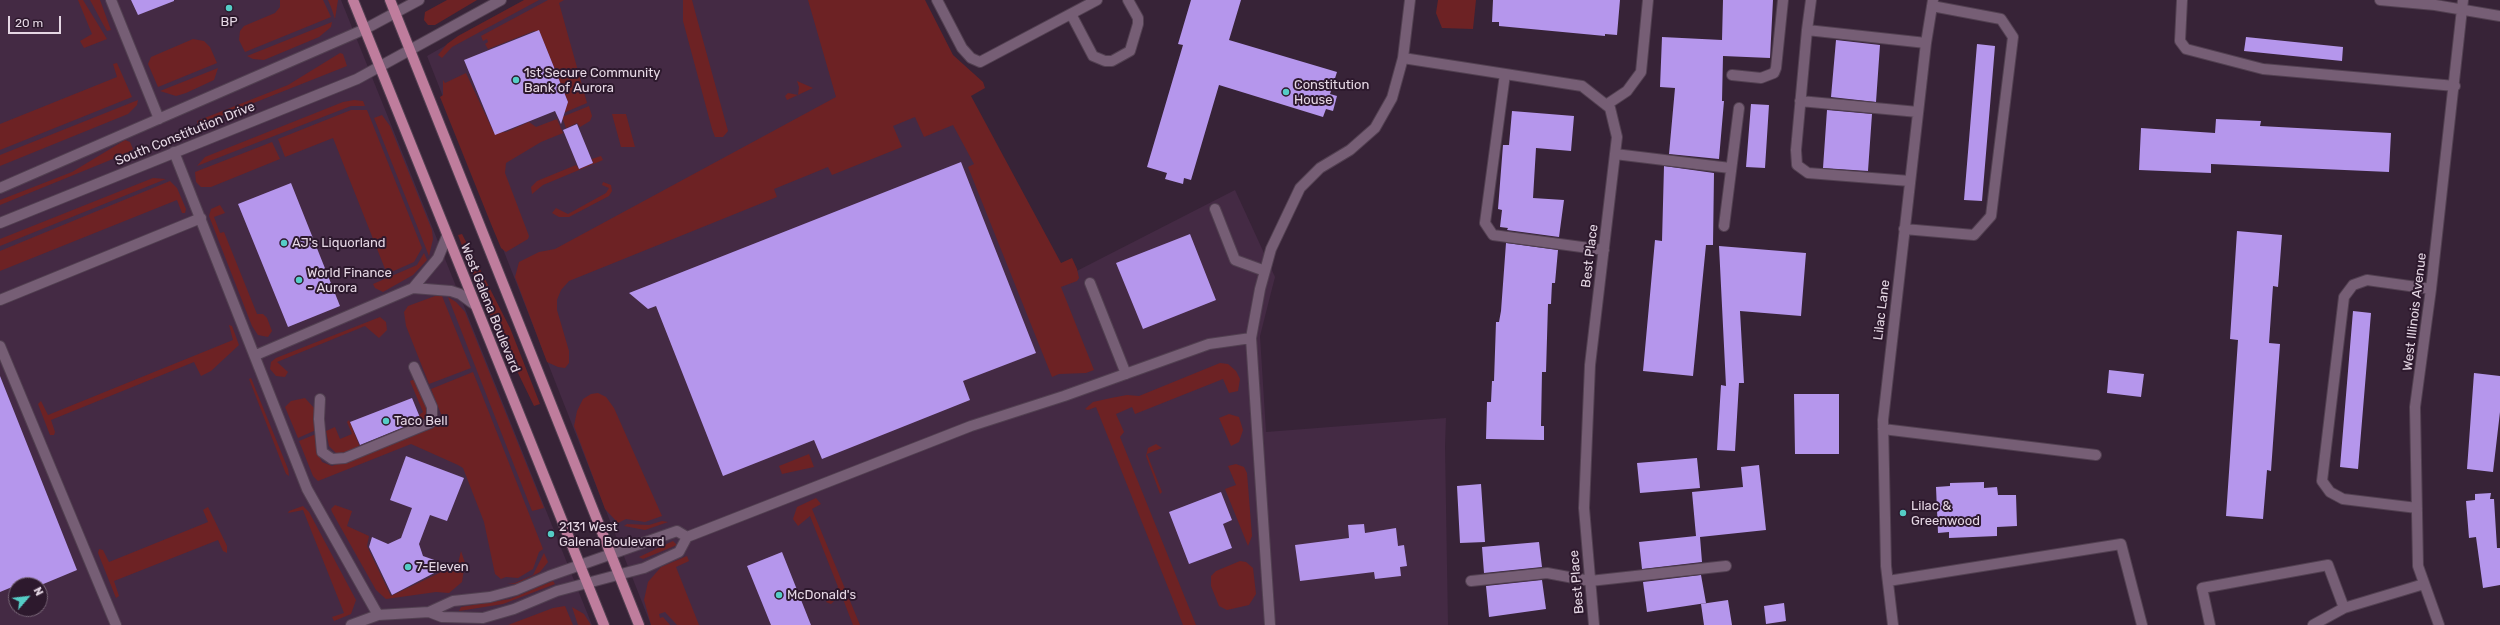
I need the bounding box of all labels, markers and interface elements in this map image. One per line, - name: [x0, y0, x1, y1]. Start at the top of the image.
- marker: BP: [224, 3, 234, 13]
- scale bar: [10, 8, 63, 34]
- place label: BP: [220, 14, 238, 30]
- text: 20 m: [15, 16, 43, 30]
- place label: 1st Secure Community Bank of Aurora: [524, 65, 660, 96]
- marker: 1st Secure Community Bank of Aurora: [511, 75, 521, 85]
- place label: Constitution House: [1294, 77, 1369, 108]
- marker: Constitution House: [1281, 87, 1291, 97]
- street label: South Constitution Drive: [113, 99, 257, 169]
- street label: Best Place: [1578, 223, 1602, 289]
- place label: AJ's Liquorland: [292, 235, 386, 251]
- marker: AJ's Liquorland: [279, 238, 289, 248]
- street label: West Galena Boulevard: [457, 241, 523, 375]
- street label: West Illinois Avenue: [2400, 252, 2430, 372]
- place label: World Finance - Aurora: [307, 265, 392, 296]
- marker: World Finance - Aurora: [294, 275, 304, 285]
- street label: Lilac Lane: [1871, 279, 1893, 341]
- place label: Taco Bell: [394, 413, 448, 429]
- marker: Taco Bell: [381, 416, 391, 426]
- place label: Lilac & Greenwood: [1911, 498, 1980, 529]
- marker: Lilac & Greenwood: [1898, 508, 1908, 518]
- place label: 2131 West Galena Boulevard: [559, 519, 665, 550]
- marker: 2131 West Galena Boulevard: [546, 529, 556, 539]
- street label: Best Place: [1566, 549, 1588, 615]
- place label: 7-Eleven: [416, 559, 469, 575]
- marker: 7-Eleven: [403, 562, 413, 572]
- north arrow: [8, 577, 48, 617]
- text: N: [31, 585, 46, 598]
- place label: McDonald's: [787, 587, 856, 603]
- marker: McDonald's: [774, 590, 784, 600]

